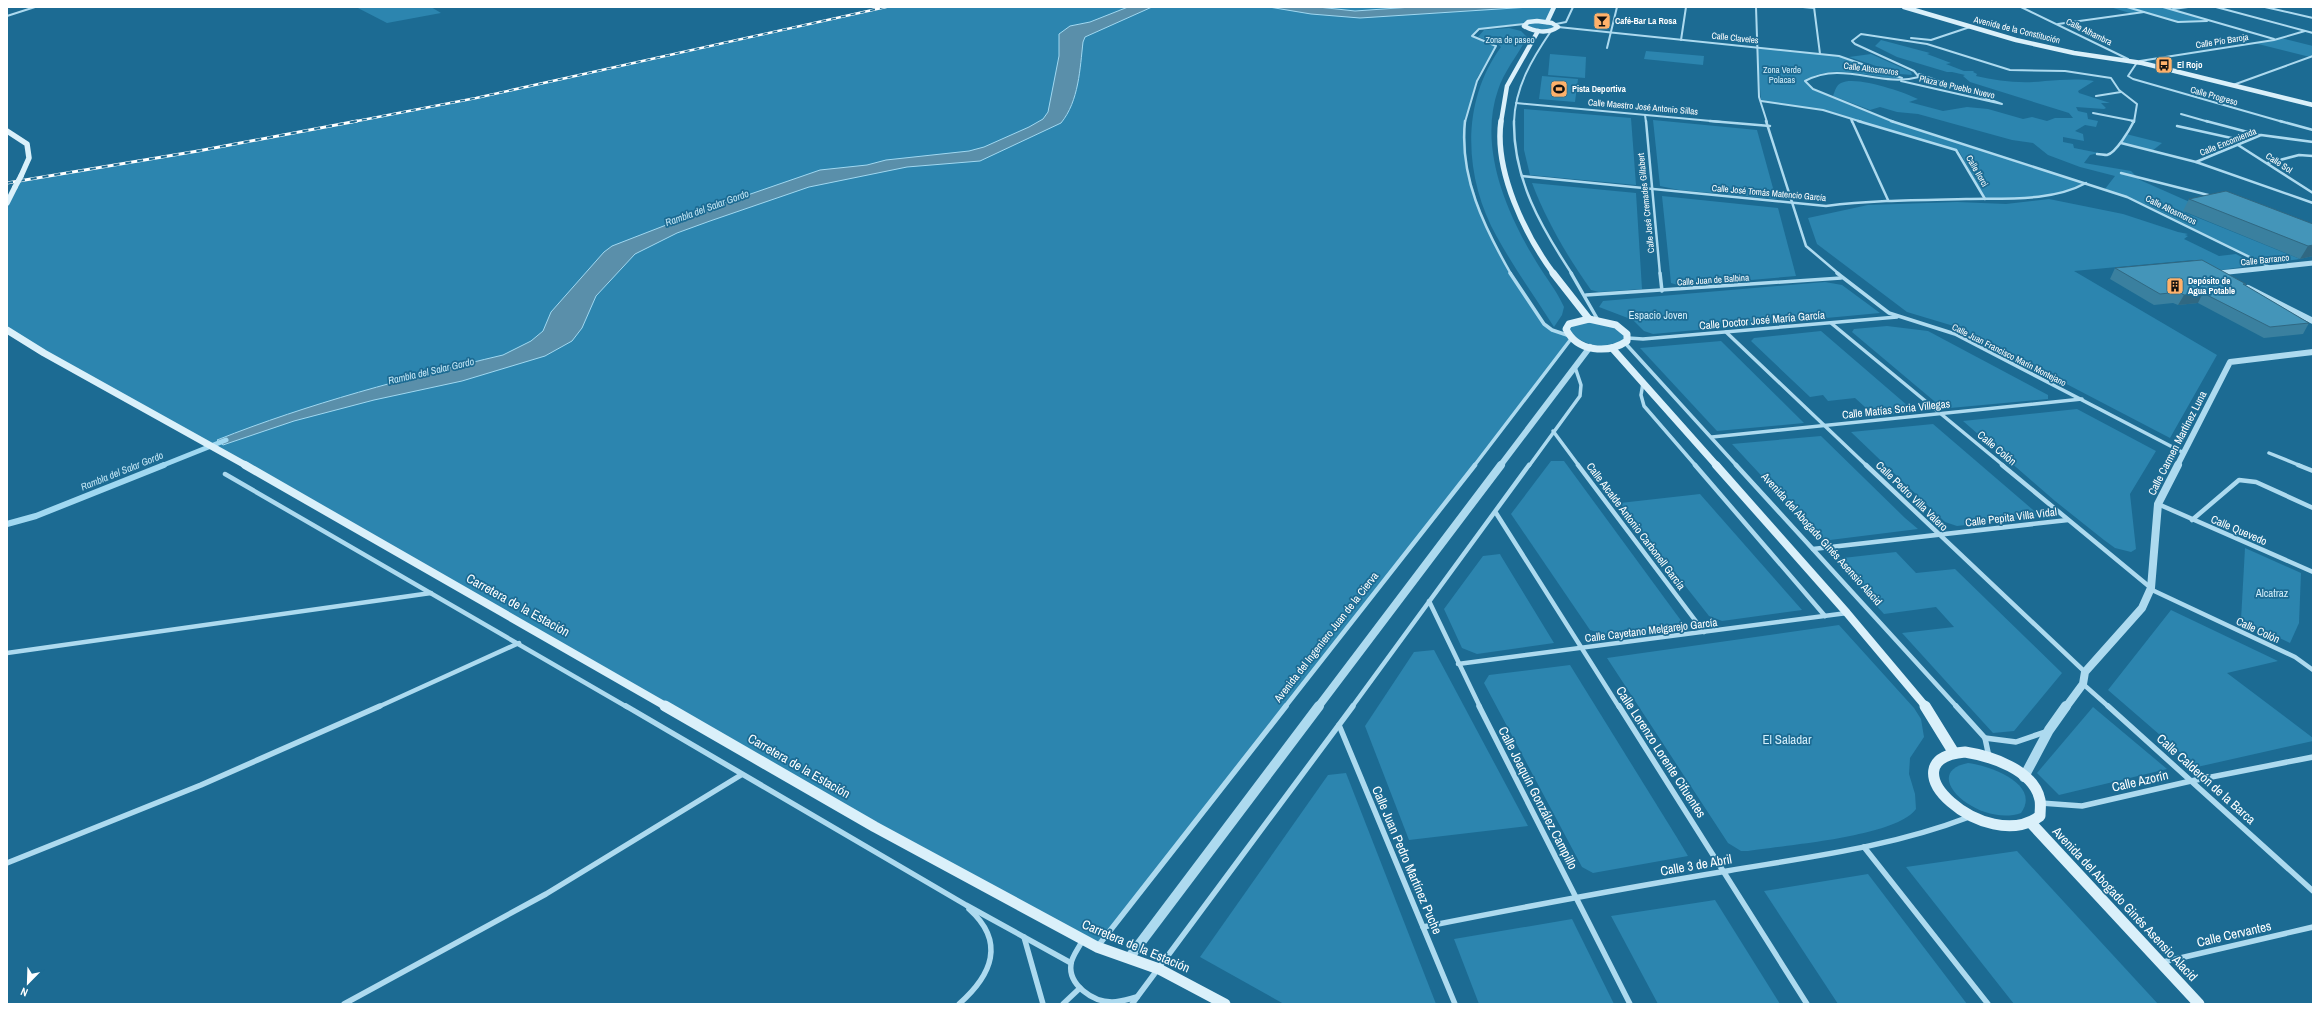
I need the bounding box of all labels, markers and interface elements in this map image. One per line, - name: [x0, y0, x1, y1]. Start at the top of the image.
- bar icon: Café-Bar La Rosa: [1592, 11, 1612, 31]
- street label: Avenida de la Constitución: [1972, 13, 2061, 47]
- place label: Café-Bar La Rosa: [1615, 15, 1677, 27]
- street label: Calle Alhambra: [2064, 16, 2114, 48]
- street label: Calle Claveles: [1711, 30, 1759, 46]
- street label: Calle Pío Baroja: [2195, 31, 2249, 51]
- park label: Zona de paseo: [1485, 34, 1535, 46]
- bus stop icon: El Rojo: [2154, 55, 2174, 75]
- place label: El Rojo: [2177, 59, 2203, 71]
- street label: Calle Altosmoros: [1843, 60, 1900, 78]
- park label: Zona Verde Polacas: [1763, 64, 1801, 86]
- street label: Plaza de Pueblo Nuevo: [1918, 72, 1996, 102]
- sports icon: Pista Deportiva: [1549, 79, 1569, 99]
- place label: Pista Deportiva: [1572, 83, 1627, 95]
- street label: Calle Progreso: [2189, 84, 2239, 108]
- street label: Calle Maestro José Antonio Sillas: [1588, 96, 1699, 118]
- street label: Calle Encomienda: [2198, 125, 2258, 159]
- street label: Calle Sol: [2263, 150, 2295, 176]
- street label: Calle José Cremades Gillabert: [1635, 152, 1657, 254]
- street label: Calle Ilorci: [1963, 153, 1991, 189]
- street label: Calle José Tomás Matencio García: [1711, 182, 1827, 204]
- water label: Rambla del Salar Gordo: [663, 187, 751, 229]
- street label: Calle Altosmoros: [2143, 192, 2199, 228]
- street label: Calle Barranco: [2240, 251, 2290, 269]
- street label: Calle Juan de Balbina: [1677, 271, 1749, 289]
- place label: Depósito de Agua Potable: [2188, 275, 2235, 297]
- building icon: Depósito de Agua Potable: [2165, 276, 2185, 296]
- park label: Espacio Joven: [1628, 308, 1688, 322]
- street label: Calle Doctor José María García: [1698, 308, 1826, 332]
- street label: Calle Juan Francisco Marín Montejano: [1950, 321, 2068, 389]
- water label: Rambla del Salar Gordo: [387, 355, 476, 387]
- street label: Calle Carmen Martínez Luna: [2145, 388, 2209, 498]
- street label: Calle Matías Soria Villegas: [1841, 396, 1951, 422]
- street label: Calle Colón: [1975, 428, 2019, 468]
- water label: Rambla del Salar Gordo: [79, 448, 166, 494]
- street label: Calle Pedro Villa Valero: [1873, 458, 1951, 534]
- street label: Calle Alcalde Antonio Carbonell García: [1583, 460, 1689, 592]
- street label: Avenida del Abogado Ginés Asensio Alacid: [1758, 469, 1885, 608]
- street label: Calle Pepita Villa Vidal: [1965, 504, 2057, 530]
- street label: Calle Quevedo: [2209, 512, 2269, 548]
- street label: Avenida del Ingeniero Juan de la Cierva: [1270, 569, 1381, 706]
- street label: Carretera de la Estación: [463, 570, 573, 640]
- park label: Alcatraz: [2255, 586, 2289, 600]
- street label: Calle Colón: [2234, 614, 2282, 646]
- street label: Calle Cayetano Melgarejo García: [1584, 615, 1718, 645]
- street label: Calle Lorenzo Lorente Cifuentes: [1612, 683, 1710, 821]
- street label: Calle Joaquín González Campillo: [1495, 724, 1582, 872]
- street label: Carretera de la Estación: [745, 730, 853, 802]
- street label: Calle Calderón de la Barca: [2153, 730, 2259, 828]
- park label: El Saladar: [1762, 731, 1812, 748]
- street label: Calle Azorín: [2110, 766, 2170, 796]
- street label: Calle Juan Pedro Martínez Puche: [1368, 783, 1446, 937]
- street label: Avenida del Abogado Ginés Asensio Alacid: [2048, 822, 2201, 985]
- street label: Calle 3 de Abril: [1659, 850, 1733, 880]
- street label: Carretera de la Estación: [1079, 916, 1193, 976]
- street label: Calle Cervantes: [2195, 917, 2273, 951]
- north arrow: [8, 963, 48, 1003]
- text: N: [18, 984, 30, 1000]

